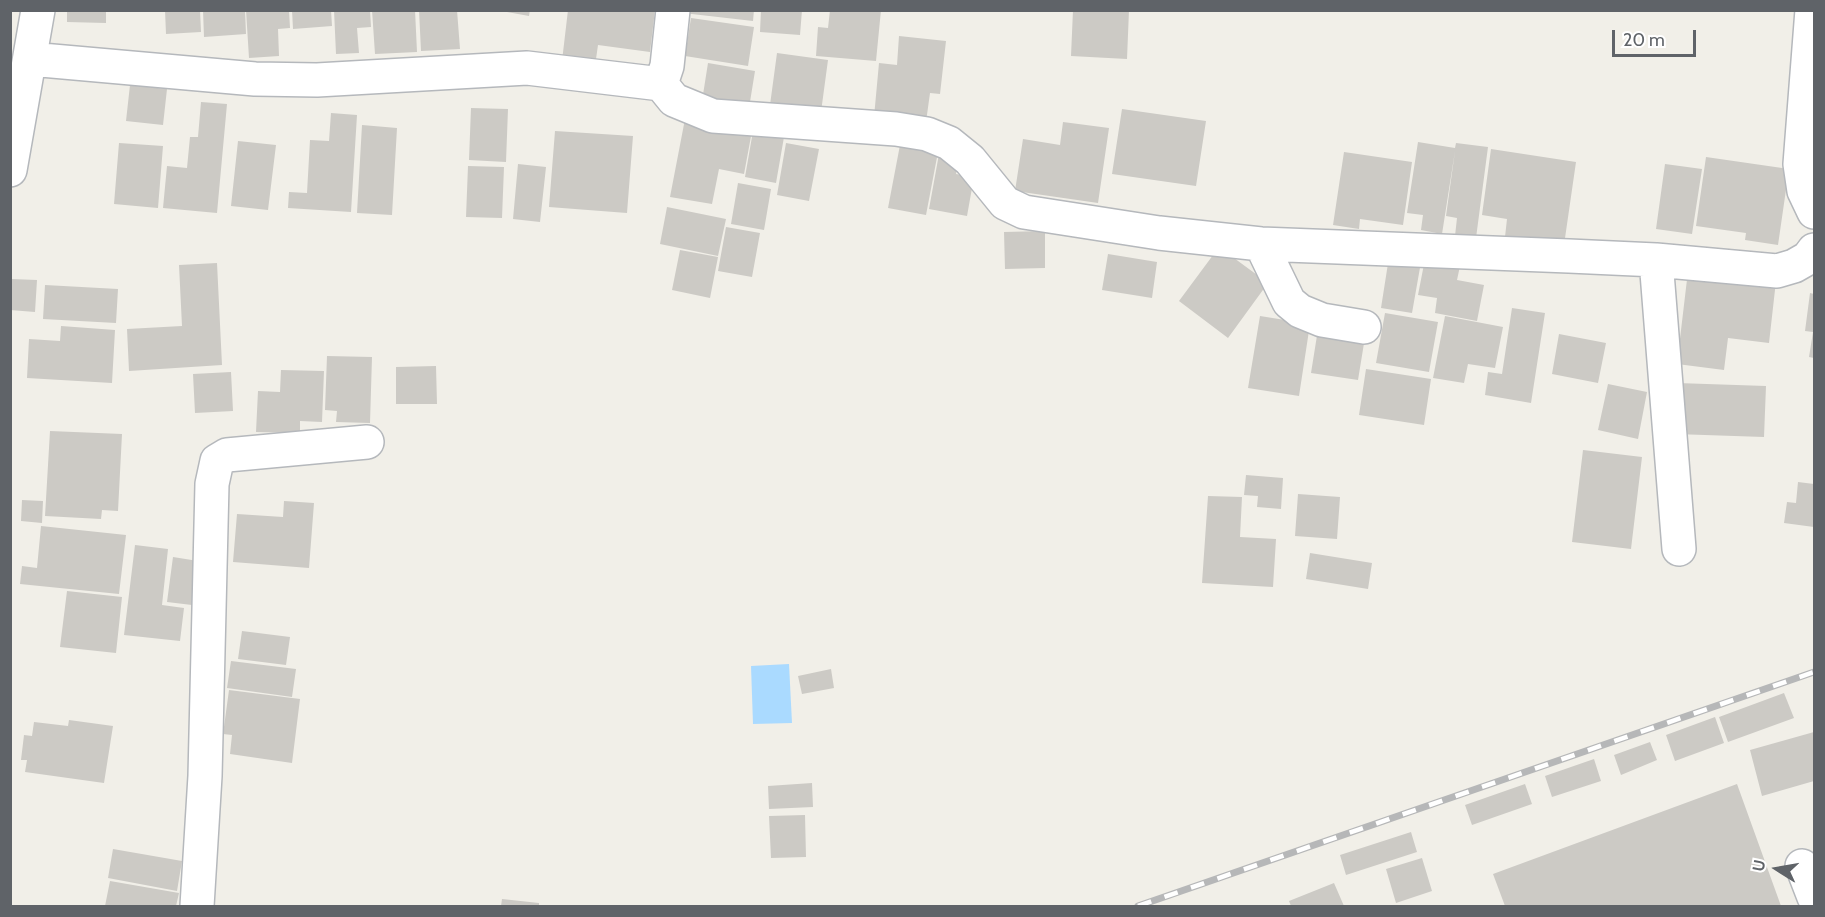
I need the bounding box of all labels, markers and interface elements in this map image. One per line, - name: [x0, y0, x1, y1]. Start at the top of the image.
- scale bar: [1615, 18, 1699, 56]
- text: 20 m: [1623, 29, 1665, 51]
- north arrow: [1747, 839, 1807, 899]
- text: U: [1748, 858, 1769, 873]

